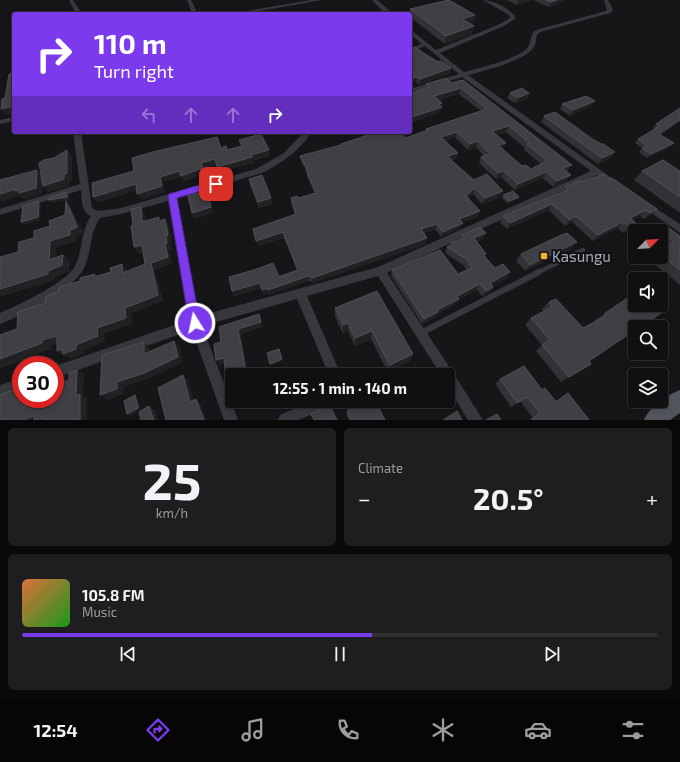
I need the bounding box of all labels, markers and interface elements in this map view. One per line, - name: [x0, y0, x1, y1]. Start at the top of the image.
- text: 110 m: [94, 26, 167, 60]
- icon: right: [28, 28, 80, 80]
- text: Turn right: [94, 60, 174, 82]
- icon: left: [138, 104, 160, 126]
- icon: ahead: [180, 104, 202, 126]
- icon: ahead: [222, 104, 244, 126]
- icon: right: [264, 104, 286, 126]
- pin: [199, 167, 233, 201]
- icon: arrive: [205, 173, 227, 195]
- north arrow: [628, 224, 668, 264]
- map controls: [628, 224, 668, 408]
- place label: Kasungu: [552, 247, 611, 265]
- marker: Kasungu: [539, 251, 549, 261]
- button: sound: [628, 272, 668, 312]
- position arrow: [174, 302, 216, 344]
- button: search: [628, 320, 668, 360]
- speed limit sign: 30: [12, 356, 64, 408]
- button: layers: [628, 368, 668, 408]
- text: 12:55 · 1 min · 140 m: [273, 379, 407, 397]
- text: 25: [143, 448, 201, 510]
- text: Climate: [358, 460, 403, 476]
- text: 20.5°: [473, 480, 544, 516]
- text: −: [358, 485, 371, 511]
- text: +: [646, 485, 658, 511]
- text: km/h: [156, 505, 188, 521]
- text: 105.8 FM: [82, 586, 145, 604]
- text: Music: [82, 604, 117, 620]
- icon: previous: [117, 643, 139, 665]
- icon: pause: [329, 643, 351, 665]
- icon: next: [541, 643, 563, 665]
- icon: directions: [144, 716, 172, 744]
- icon: music: [239, 716, 267, 744]
- icon: phone: [334, 716, 362, 744]
- icon: climate: [429, 716, 457, 744]
- icon: car: [524, 716, 552, 744]
- icon: filters: [619, 716, 647, 744]
- text: 12:54: [33, 719, 78, 741]

